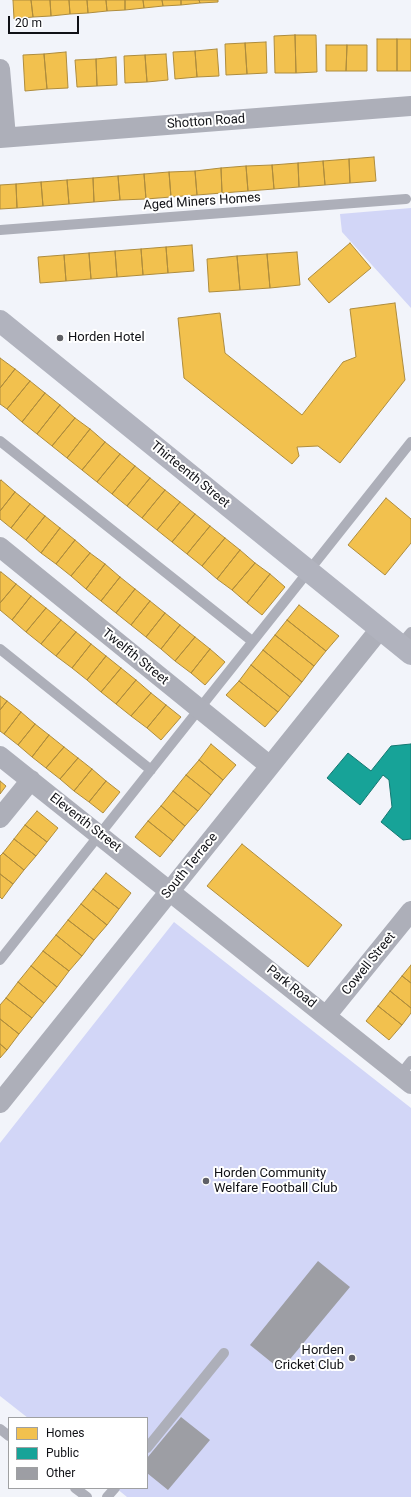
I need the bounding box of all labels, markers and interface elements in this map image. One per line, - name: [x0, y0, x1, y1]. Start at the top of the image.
- scale bar: [10, 8, 81, 34]
- text: 20 m: [15, 16, 42, 30]
- street label: Shotton Road: [166, 111, 246, 133]
- street label: Aged Miners Homes: [143, 190, 261, 214]
- place label: Horden Hotel: [68, 330, 145, 346]
- marker: Horden Hotel: [55, 333, 65, 343]
- street label: Thirteenth Street: [147, 438, 233, 512]
- street label: Twelfth Street: [99, 626, 171, 688]
- street label: Eleventh Street: [46, 790, 124, 856]
- street label: South Terrace: [159, 830, 221, 902]
- street label: Cowell Street: [339, 929, 399, 999]
- street label: Park Road: [263, 962, 319, 1012]
- place label: Horden Community Welfare Football Club: [214, 1166, 338, 1197]
- marker: Horden Community Welfare Football Club: [201, 1176, 211, 1186]
- place label: Horden Cricket Club: [274, 1343, 344, 1374]
- marker: Horden Cricket Club: [347, 1353, 357, 1363]
- legend: [8, 1417, 148, 1489]
- text: Homes: [46, 1426, 84, 1440]
- text: Public: [46, 1446, 79, 1460]
- text: Other: [46, 1466, 75, 1480]

